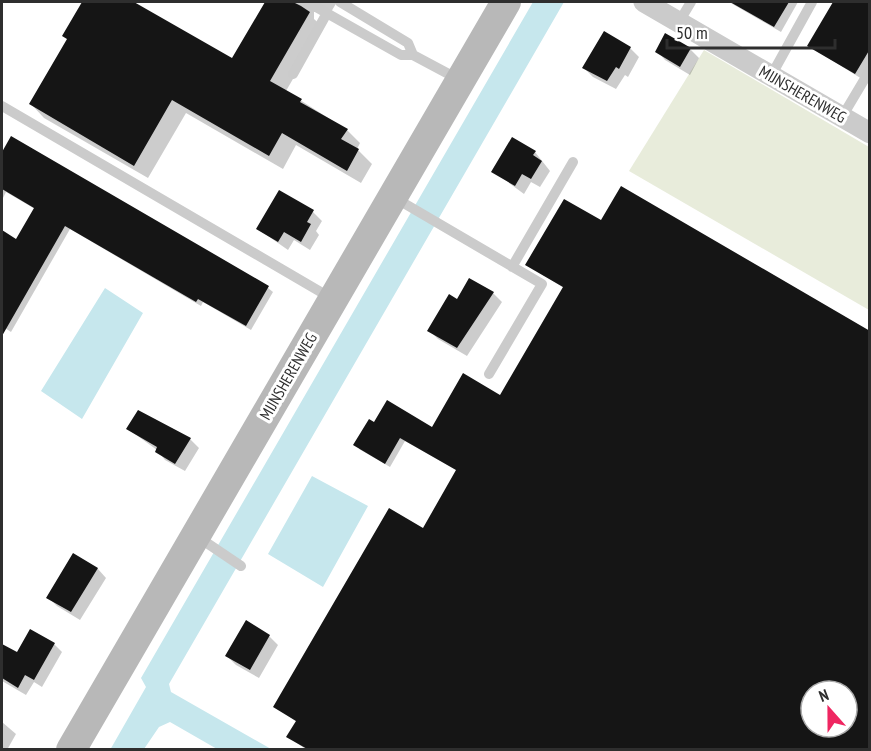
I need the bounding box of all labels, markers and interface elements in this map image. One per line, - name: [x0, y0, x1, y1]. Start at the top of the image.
- scale bar: [667, 12, 835, 50]
- text: 50 m: [676, 21, 708, 44]
- street label: MIJNSHERENWEG: [756, 61, 850, 127]
- street label: MIJNSHERENWEG: [255, 329, 321, 423]
- north arrow: [799, 679, 859, 739]
- text: N: [816, 684, 831, 706]

